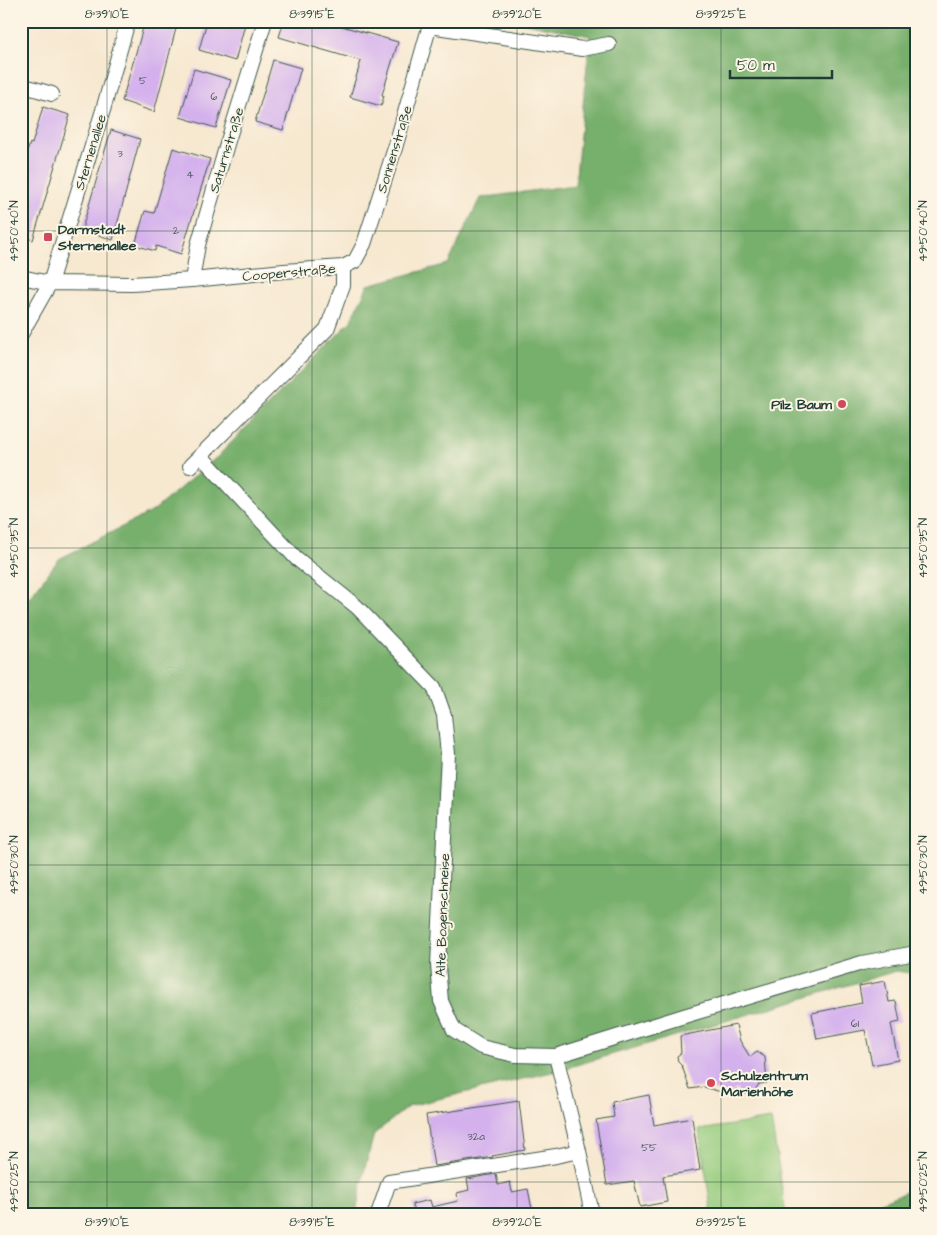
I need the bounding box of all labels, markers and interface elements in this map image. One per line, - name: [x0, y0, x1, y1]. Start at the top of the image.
- text: 8°39'10"E: [85, 6, 129, 23]
- text: 8°39'15"E: [289, 6, 335, 23]
- text: 8°39'20"E: [492, 6, 542, 23]
- text: 8°39'25"E: [696, 6, 746, 23]
- scale bar: [730, 48, 832, 80]
- text: 50 m: [737, 55, 775, 76]
- house number: 5: [139, 73, 147, 88]
- house number: 6: [211, 89, 218, 104]
- street label: Sonnenstraße: [372, 103, 418, 195]
- street label: Saturnstraße: [204, 105, 250, 196]
- street label: Sternenallee: [70, 112, 112, 193]
- house number: 3: [117, 146, 123, 161]
- house number: 4: [186, 167, 194, 182]
- text: 49°50'40"N: [6, 200, 23, 262]
- text: 49°50'40"N: [915, 200, 932, 262]
- place label: Darmstadt Sternenallee: [57, 220, 137, 256]
- house number: 2: [173, 223, 180, 238]
- marker: Darmstadt Sternenallee: [42, 231, 54, 243]
- street label: Cooperstraße: [241, 259, 337, 287]
- place label: Pilz Baum: [771, 395, 833, 415]
- marker: Pilz Baum: [836, 398, 848, 410]
- text: 49°50'35"N: [6, 517, 23, 578]
- text: 49°50'35"N: [915, 517, 932, 578]
- text: 49°50'30"N: [6, 835, 23, 895]
- text: 49°50'30"N: [915, 835, 932, 895]
- street label: Alte Bogenschneise: [431, 852, 455, 977]
- house number: 61: [851, 1016, 860, 1031]
- place label: Schulzentrum Marienhöhe: [720, 1066, 809, 1102]
- marker: Schulzentrum Marienhöhe: [705, 1077, 717, 1089]
- house number: 32a: [467, 1129, 485, 1144]
- house number: 55: [641, 1140, 657, 1155]
- text: 49°50'25"N: [6, 1151, 23, 1213]
- text: 49°50'25"N: [915, 1151, 932, 1213]
- text: 8°39'10"E: [85, 1214, 129, 1231]
- text: 8°39'15"E: [289, 1214, 335, 1231]
- text: 8°39'20"E: [492, 1214, 542, 1231]
- text: 8°39'25"E: [696, 1214, 746, 1231]

